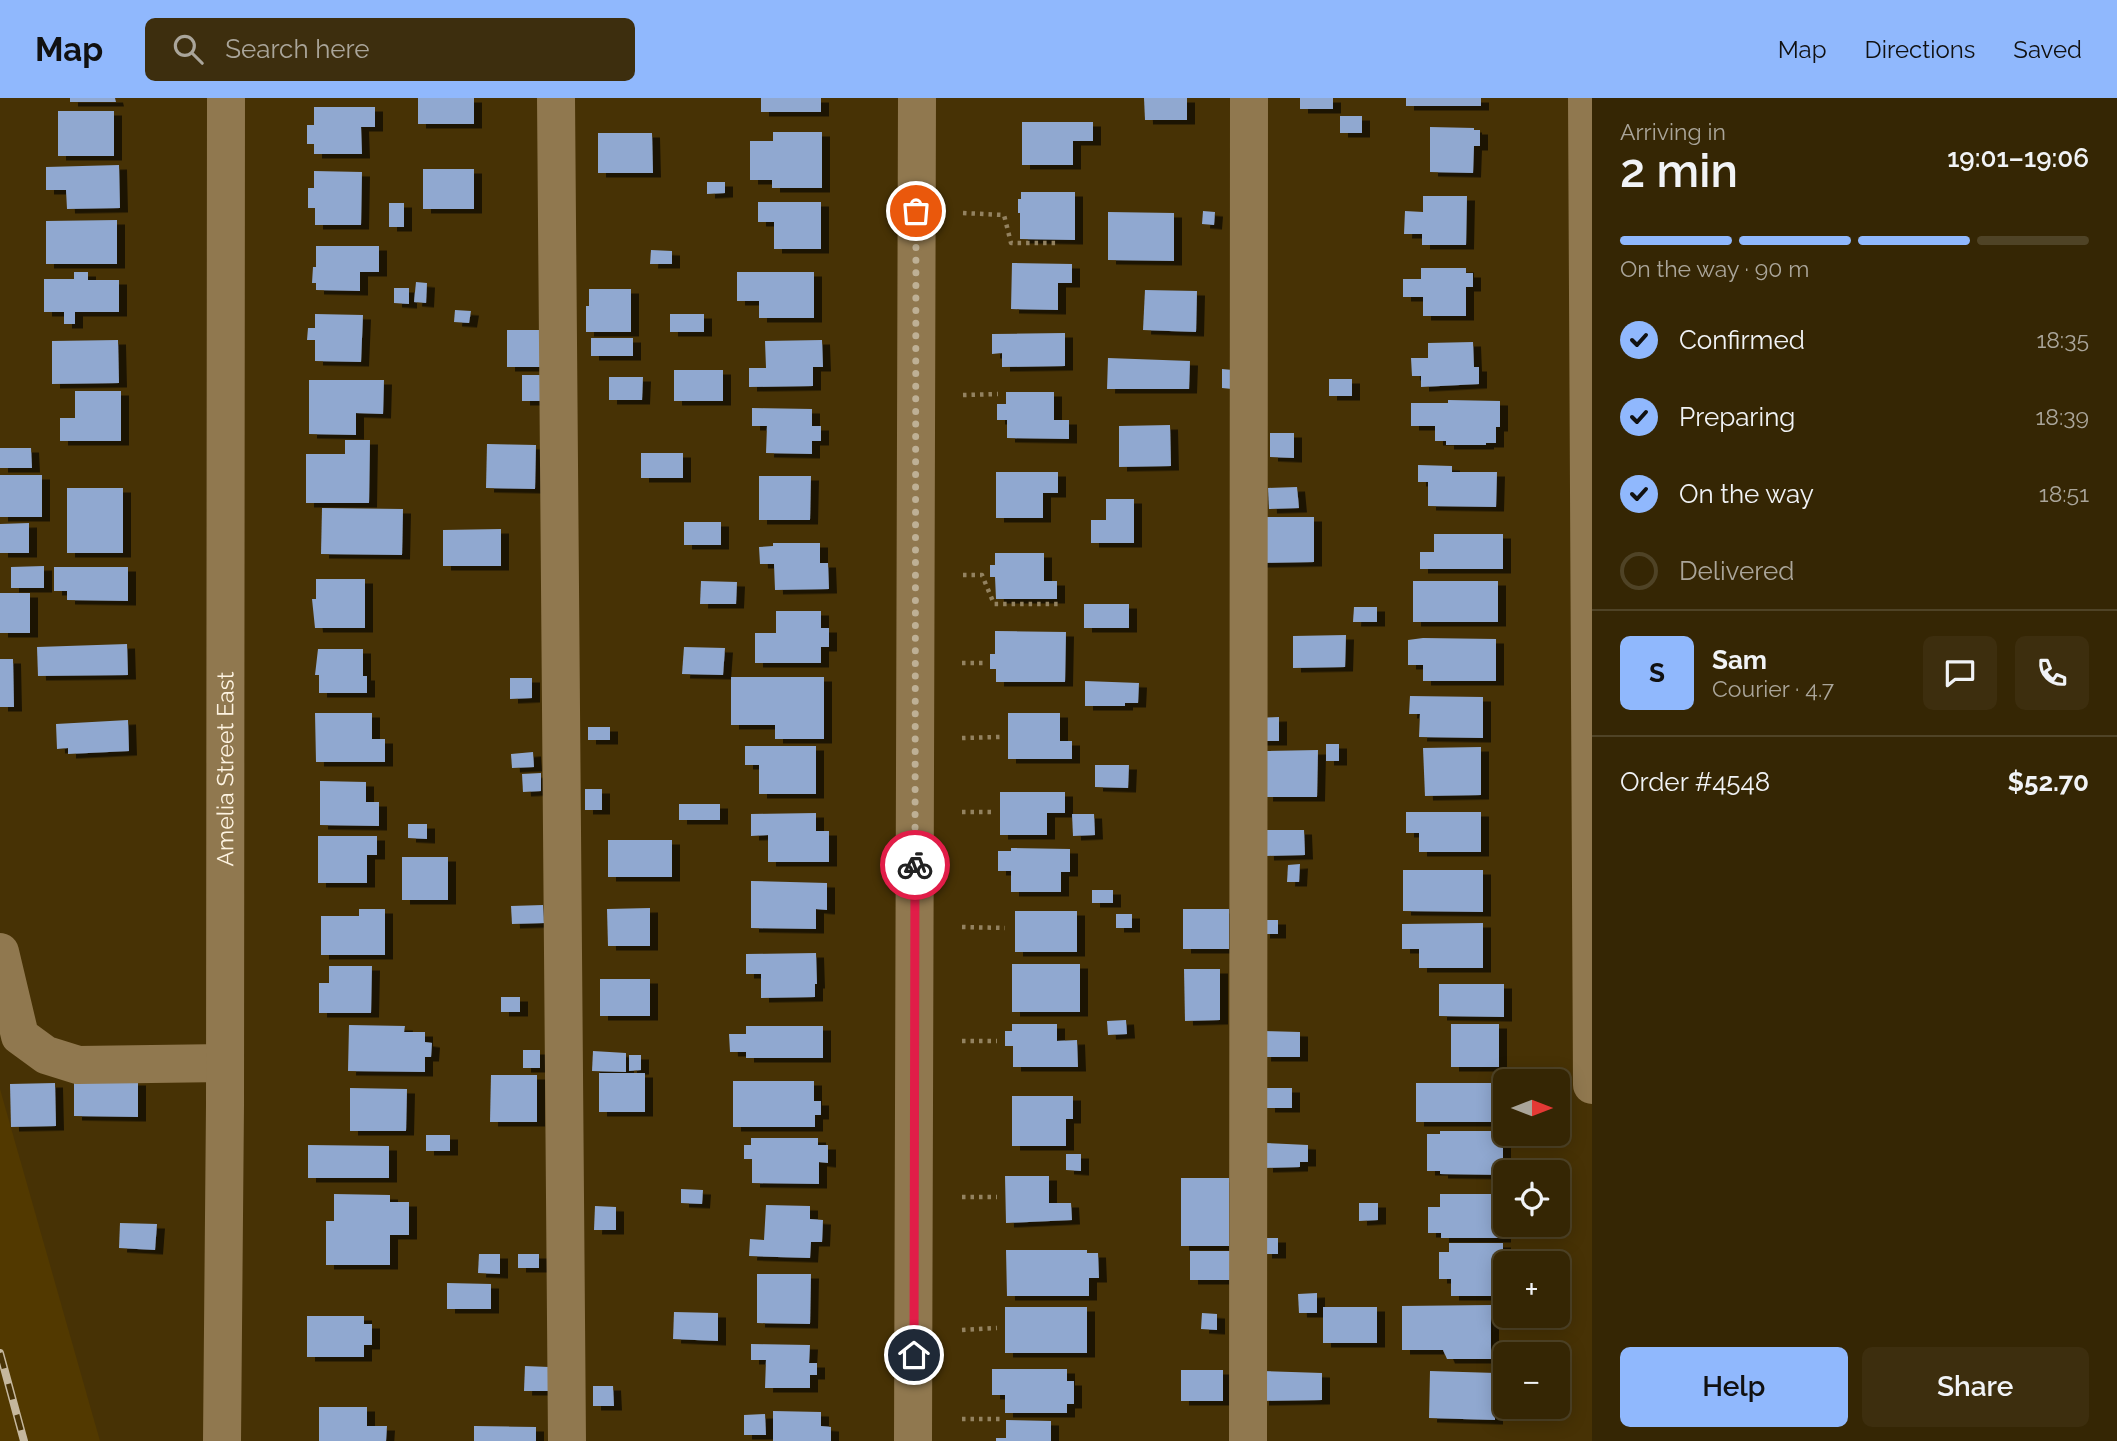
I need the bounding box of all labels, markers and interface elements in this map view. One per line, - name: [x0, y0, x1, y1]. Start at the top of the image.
- search box: [145, 18, 635, 81]
- text: Map: [35, 30, 103, 69]
- icon: search: [169, 30, 207, 68]
- text: Search here: [225, 34, 370, 64]
- text: Map: [1778, 35, 1827, 64]
- text: Directions: [1865, 35, 1975, 64]
- text: Saved: [2013, 35, 2082, 64]
- text: Arriving in: [1620, 118, 1726, 145]
- text: 19:01–19:06: [1947, 143, 2089, 173]
- text: 2 min: [1620, 144, 1738, 198]
- pin: [886, 181, 946, 241]
- icon: bag: [897, 192, 935, 230]
- text: On the way · 90 m: [1620, 255, 1809, 282]
- icon: check: [1620, 321, 1658, 359]
- text: Confirmed: [1679, 325, 1805, 355]
- text: 18:35: [2036, 326, 2089, 353]
- icon: check: [1620, 398, 1658, 436]
- text: Preparing: [1679, 402, 1795, 432]
- text: 18:39: [2035, 403, 2089, 430]
- icon: check: [1620, 475, 1658, 513]
- text: On the way: [1679, 479, 1814, 509]
- text: 18:51: [2039, 480, 2089, 507]
- text: Delivered: [1679, 556, 1794, 586]
- button: chat: [1923, 636, 1997, 710]
- button: phone: [2015, 636, 2089, 710]
- text: Sam: [1712, 645, 1767, 675]
- text: S: [1649, 658, 1665, 688]
- street label: Amelia Street East: [211, 671, 238, 867]
- text: Courier · 4.7: [1712, 675, 1834, 702]
- text: Order #4548: [1620, 767, 1770, 797]
- text: $52.70: [2008, 767, 2089, 797]
- courier: [880, 830, 950, 900]
- icon: bike: [896, 846, 934, 884]
- north arrow: [1493, 1069, 1570, 1146]
- map controls: [1493, 1069, 1570, 1419]
- button: locate: [1493, 1160, 1570, 1237]
- button: +: [1493, 1251, 1570, 1328]
- pin: [884, 1325, 944, 1385]
- icon: home: [895, 1336, 933, 1374]
- button: −: [1493, 1342, 1570, 1419]
- button: Help: [1620, 1347, 1848, 1427]
- button: Share: [1862, 1347, 2089, 1427]

